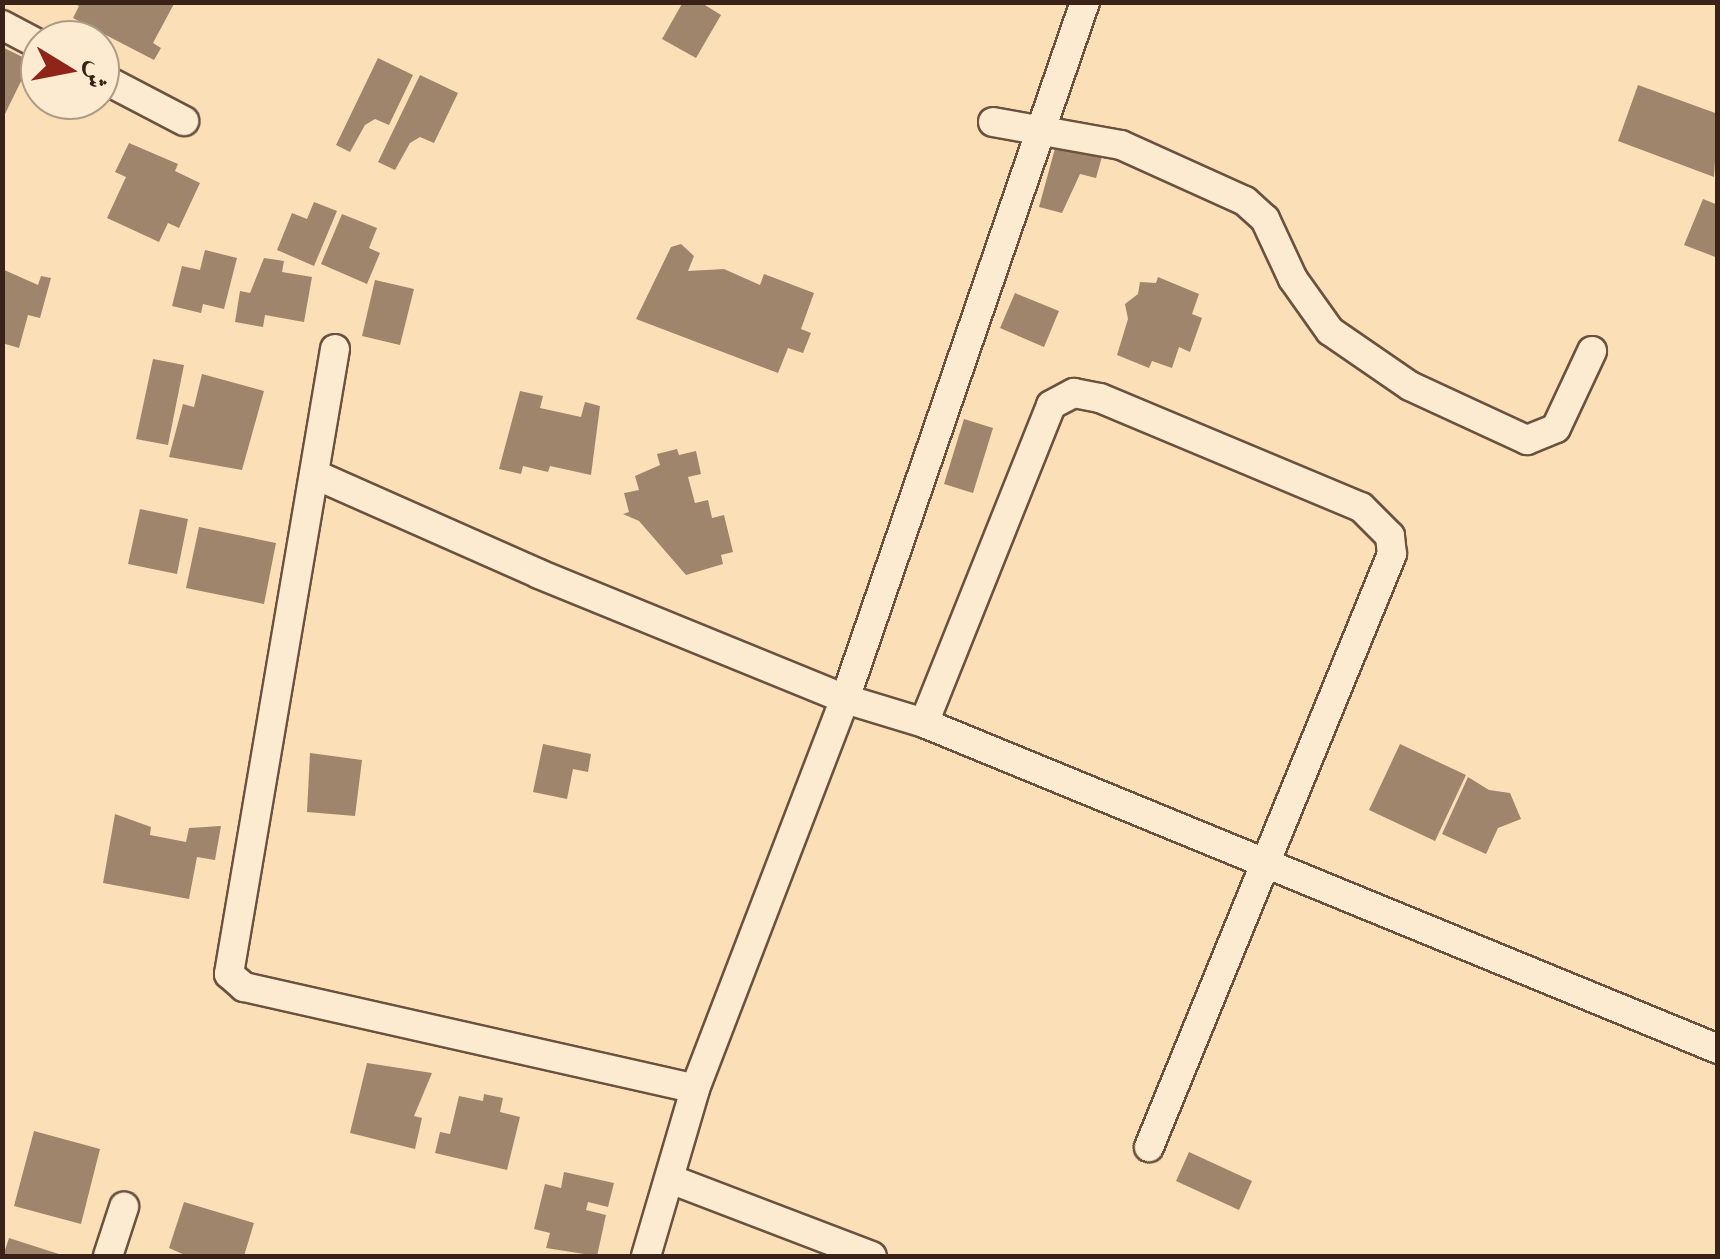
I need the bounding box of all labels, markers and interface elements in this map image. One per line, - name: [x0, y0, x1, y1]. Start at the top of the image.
- north arrow: [20, 20, 120, 120]
- text: ش: [78, 58, 117, 91]

